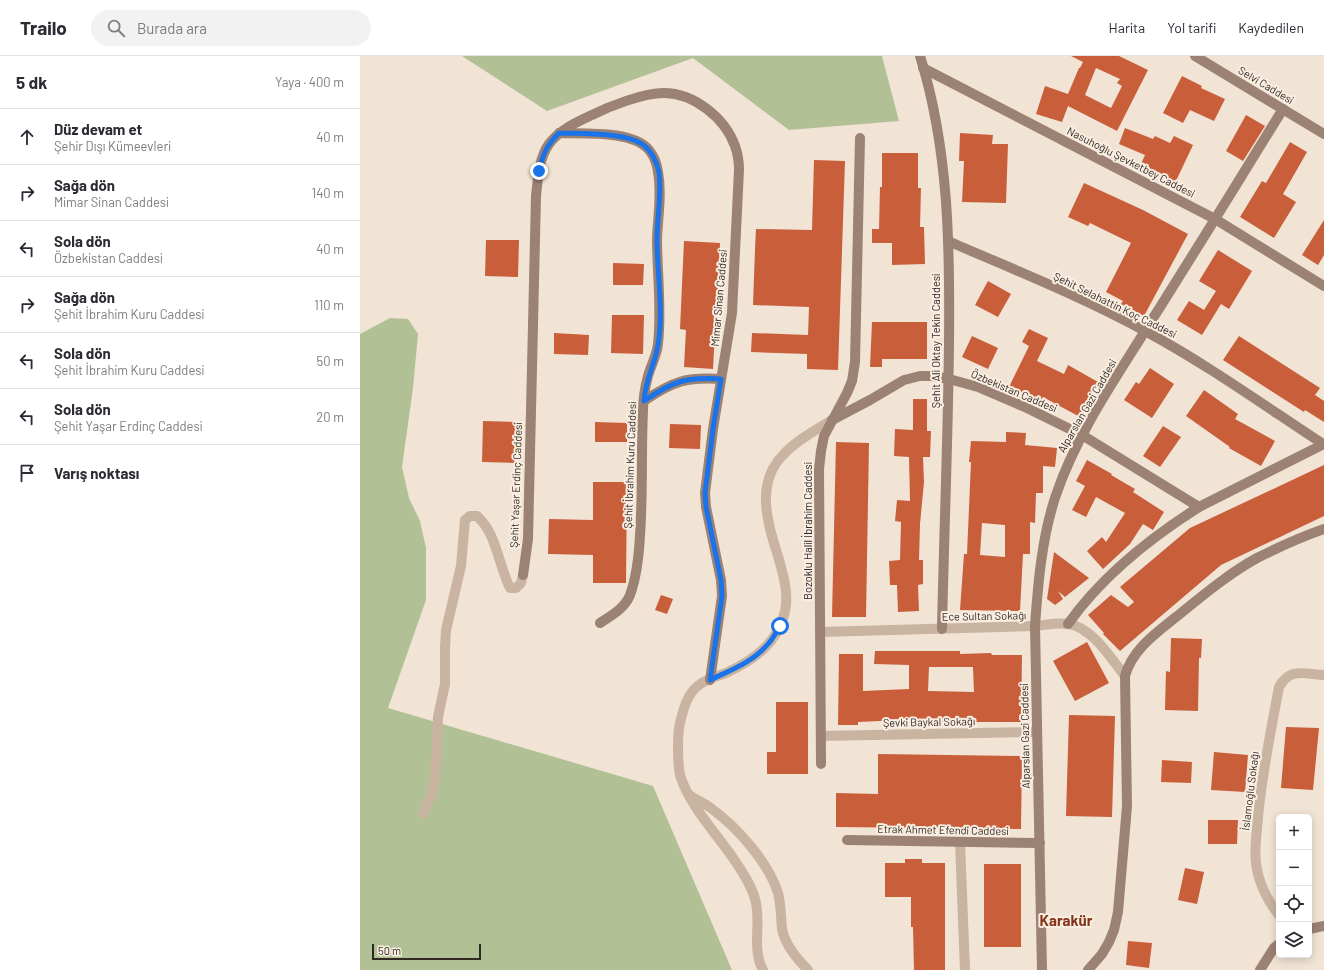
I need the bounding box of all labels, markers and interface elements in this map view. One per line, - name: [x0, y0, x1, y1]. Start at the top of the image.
- search box: [91, 10, 371, 46]
- text: Trailo: [20, 16, 67, 39]
- icon: search: [105, 17, 127, 39]
- text: Burada ara: [137, 19, 207, 37]
- text: Harita: [1109, 19, 1145, 36]
- text: Yol tarifi: [1167, 19, 1216, 36]
- text: Kaydedilen: [1238, 19, 1304, 36]
- street label: Selvi Caddesi: [1236, 63, 1296, 106]
- text: 5 dk: [16, 72, 47, 92]
- text: Yaya · 400 m: [275, 74, 344, 90]
- text: Düz devam et: [54, 120, 142, 138]
- street label: Nasuhoğlu Şevketbey Caddesi: [1065, 124, 1197, 199]
- icon: ahead: [16, 126, 38, 148]
- text: 40 m: [316, 129, 344, 145]
- text: Şehir Dışı Kümeevleri: [54, 138, 171, 154]
- route end: [530, 162, 548, 180]
- text: Sağa dön: [54, 176, 115, 194]
- icon: right: [16, 182, 38, 204]
- text: 140 m: [312, 185, 344, 201]
- text: Mimar Sinan Caddesi: [54, 194, 169, 210]
- text: Sola dön: [54, 232, 111, 250]
- icon: left: [16, 238, 38, 260]
- text: 40 m: [316, 241, 344, 257]
- street label: Mimar Sinan Caddesi: [708, 249, 729, 347]
- text: Özbekistan Caddesi: [54, 250, 163, 266]
- street label: Şehit Selahattin Koç Caddesi: [1052, 269, 1179, 340]
- street label: Şehit Ali Oktay Tekin Caddesi: [929, 274, 942, 408]
- text: Sağa dön: [54, 288, 115, 306]
- icon: right: [16, 294, 38, 316]
- text: 110 m: [314, 297, 344, 313]
- text: Şehit İbrahim Kuru Caddesi: [54, 306, 204, 322]
- text: Sola dön: [54, 344, 111, 362]
- icon: left: [16, 350, 38, 372]
- text: 50 m: [317, 353, 344, 369]
- street label: Alparslan Gazi Caddesi: [1054, 357, 1119, 455]
- text: Şehit İbrahim Kuru Caddesi: [54, 362, 204, 378]
- street label: Özbekistan Caddesi: [969, 366, 1059, 415]
- text: Sola dön: [54, 400, 111, 418]
- street label: Şehit İbrahim Kuru Caddesi: [620, 401, 638, 529]
- icon: left: [16, 406, 38, 428]
- text: 20 m: [316, 409, 344, 425]
- text: Şehit Yaşar Erdinç Caddesi: [54, 418, 202, 434]
- street label: Şehit Yaşar Erdinç Caddesi: [507, 422, 524, 548]
- icon: arrive: [16, 462, 38, 484]
- street label: Bozoklu Halil İbrahim Caddesi: [800, 462, 814, 600]
- text: Varış noktası: [54, 464, 139, 482]
- street label: Ece Sultan Sokağı: [942, 608, 1026, 623]
- route start: [771, 617, 789, 635]
- street label: Alparslan Gazi Caddesi: [1017, 683, 1032, 789]
- street label: Şevki Baykal Sokağı: [883, 714, 975, 729]
- street label: İslamoğlu Sokağı: [1237, 751, 1261, 831]
- map controls: [1276, 814, 1312, 958]
- button: +: [1276, 814, 1312, 850]
- street label: Etrak Ahmet Efendi Caddesi: [877, 822, 1009, 837]
- button: −: [1276, 850, 1312, 886]
- button: locate: [1276, 886, 1312, 922]
- district label: Karakür: [1040, 911, 1093, 929]
- button: layers: [1276, 922, 1312, 958]
- scale bar: [372, 942, 481, 961]
- text: 50 m: [378, 944, 401, 957]

